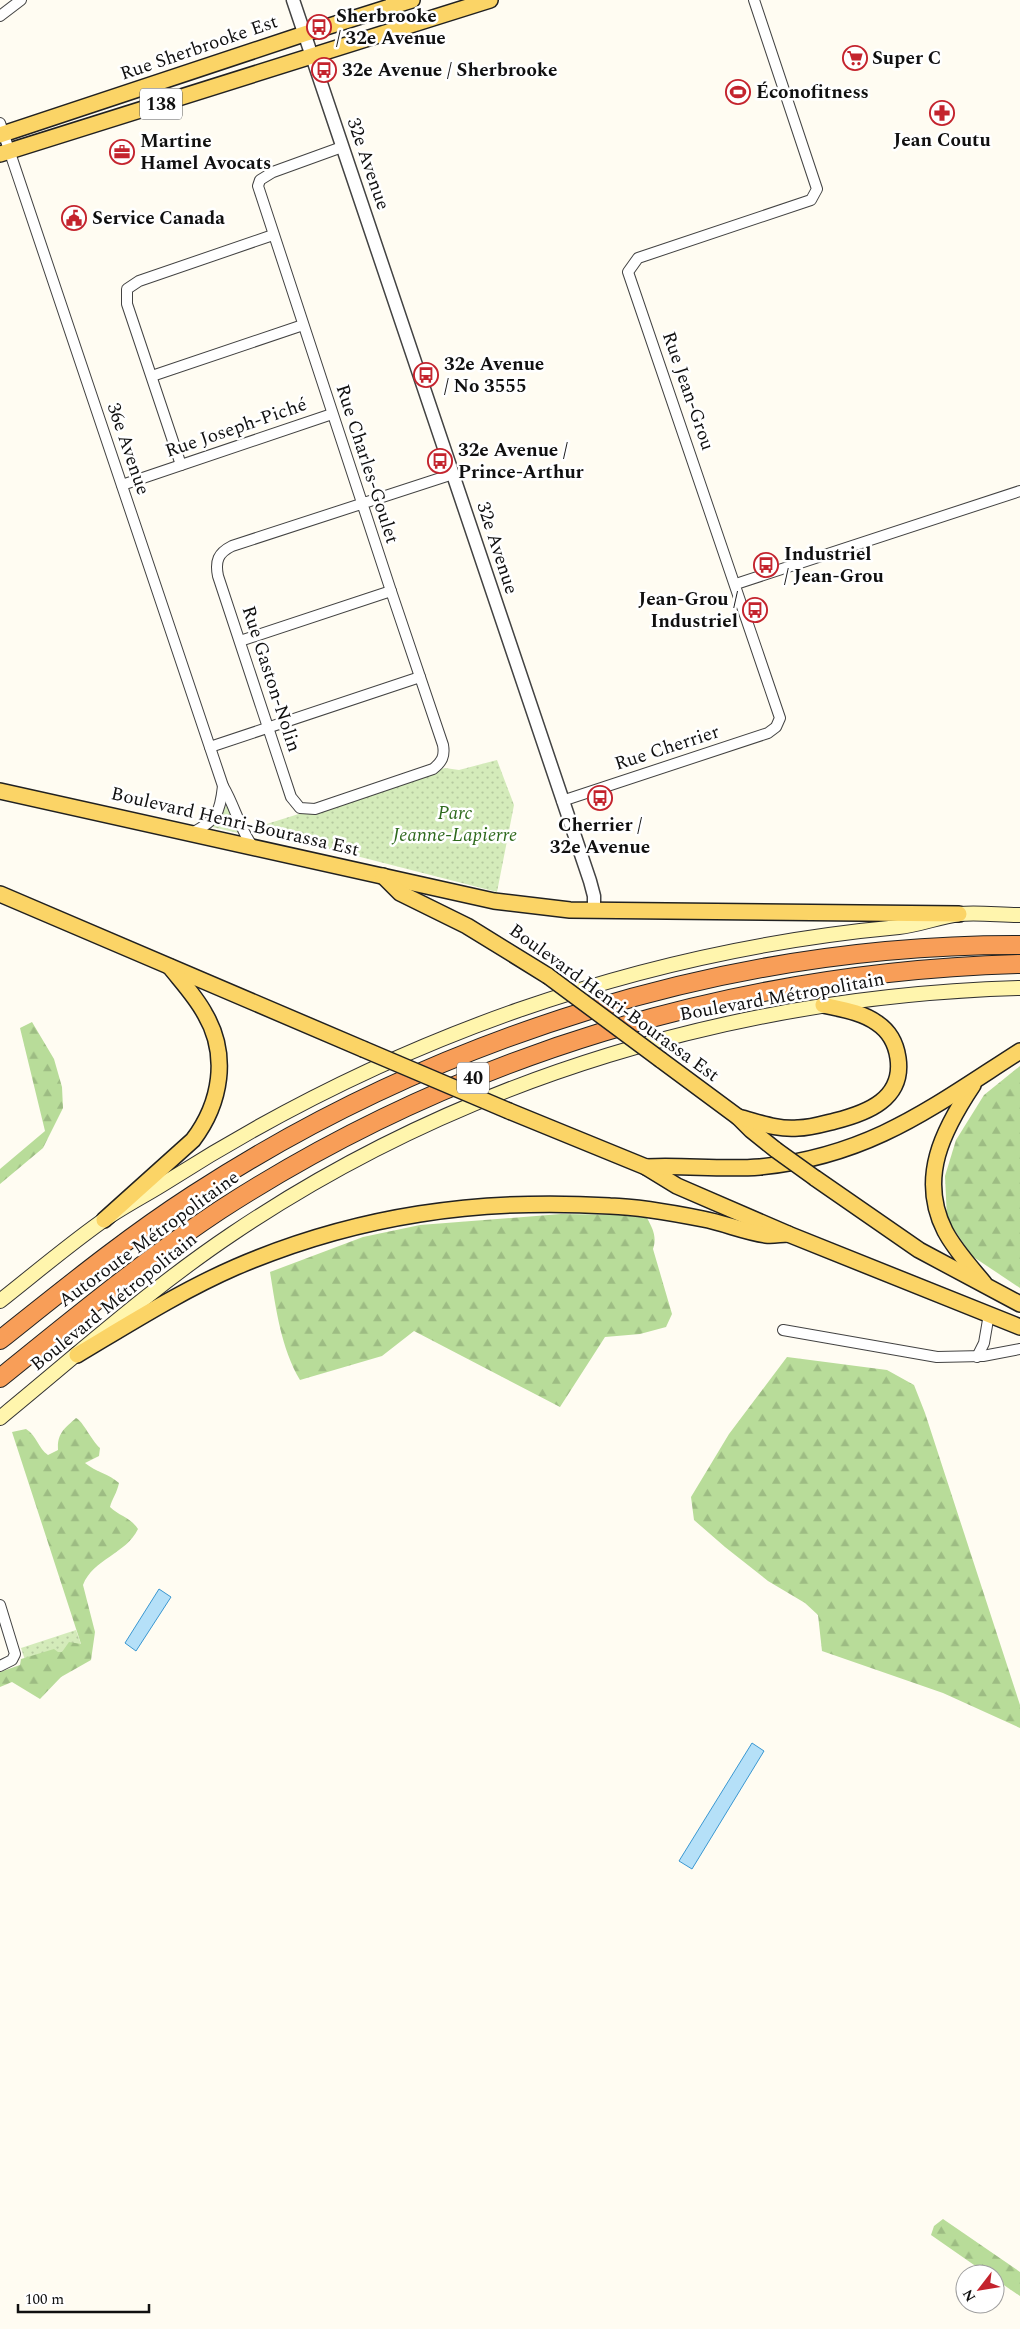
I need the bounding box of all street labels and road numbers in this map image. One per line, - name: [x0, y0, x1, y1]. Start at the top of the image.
- street label: Rue Sherbrooke Est: [116, 7, 282, 89]
- road number: 138: [140, 88, 182, 120]
- street label: 32e Avenue: [339, 114, 397, 214]
- street label: Rue Jean-Grou: [654, 328, 722, 455]
- street label: Rue Charles-Goulet: [328, 381, 407, 548]
- street label: Rue Joseph-Piché: [161, 390, 311, 466]
- street label: 36e Avenue: [99, 399, 157, 499]
- street label: 32e Avenue: [468, 498, 526, 598]
- street label: Rue Gaston-Nolin: [234, 602, 308, 756]
- street label: Rue Cherrier: [611, 717, 724, 779]
- street label: Boulevard Henri-Bourassa Est: [108, 779, 362, 865]
- street label: Boulevard Henri-Bourassa Est: [503, 917, 725, 1090]
- street label: Boulevard Métropolitain: [677, 965, 887, 1029]
- road number: 40: [457, 1062, 489, 1094]
- street label: Autoroute Métropolitaine: [52, 1163, 246, 1315]
- street label: Boulevard Métropolitain: [24, 1225, 204, 1379]

